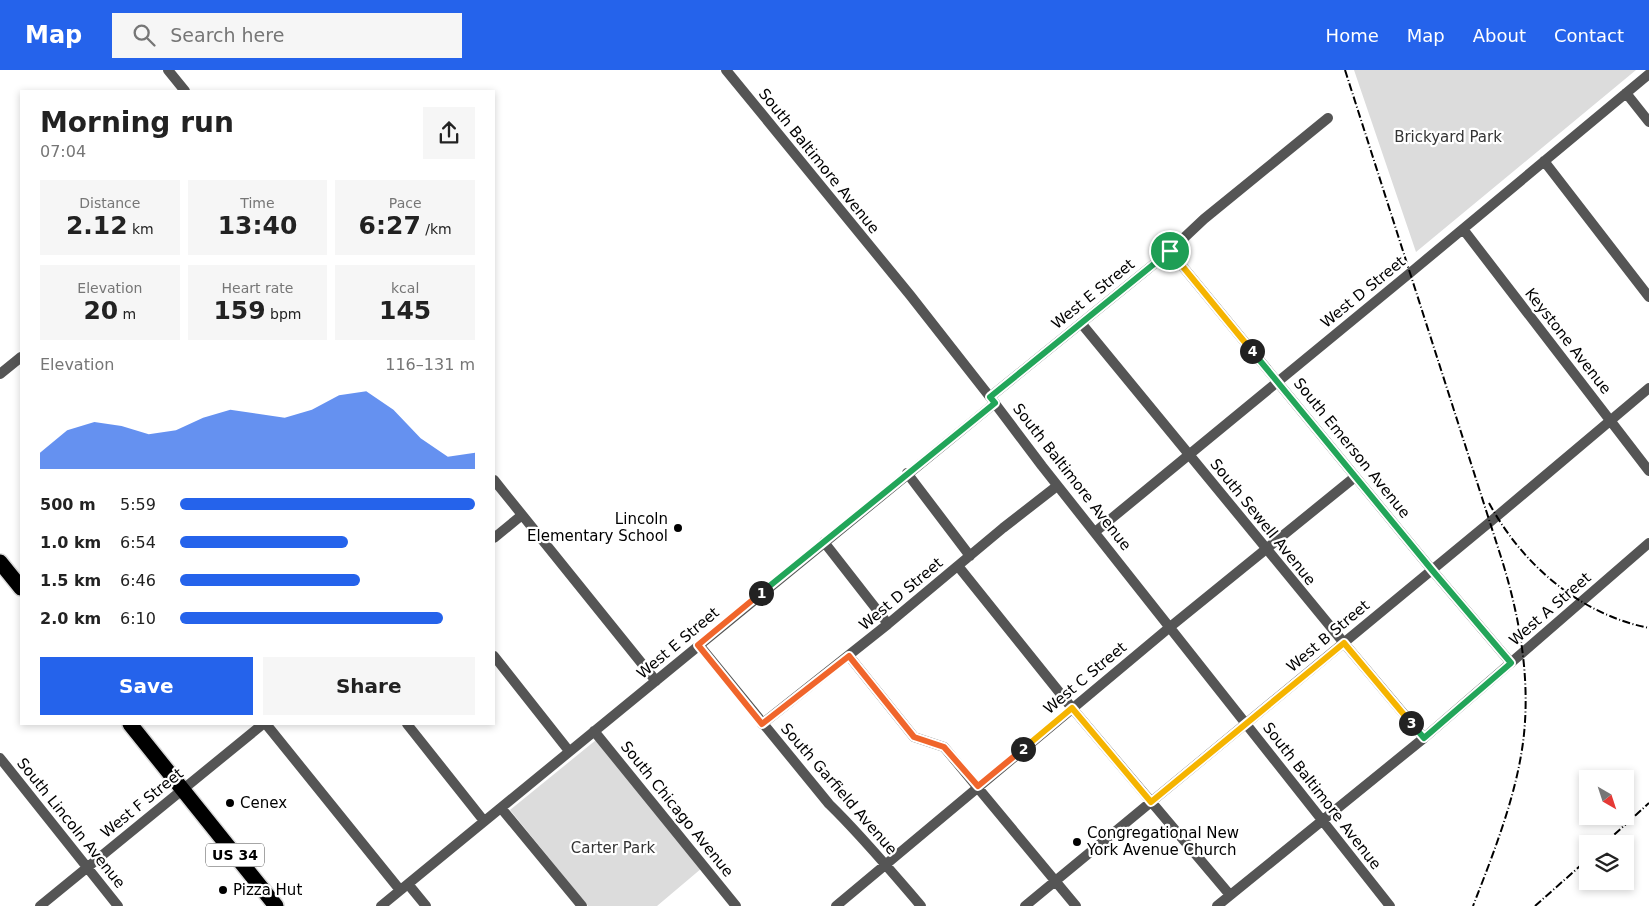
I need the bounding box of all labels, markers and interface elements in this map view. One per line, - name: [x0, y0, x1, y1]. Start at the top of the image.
- search box: [112, 13, 462, 58]
- text: Map: [25, 21, 82, 49]
- icon: search: [130, 21, 158, 49]
- text: Search here: [170, 24, 284, 46]
- text: Home: [1326, 25, 1379, 46]
- text: Map: [1407, 25, 1445, 46]
- text: About: [1473, 25, 1526, 46]
- text: Contact: [1554, 25, 1624, 46]
- street label: South Baltimore Avenue: [755, 85, 883, 237]
- text: Morning run: [40, 106, 234, 139]
- button: share: [423, 107, 475, 159]
- park label: Brickyard Park: [1394, 128, 1502, 146]
- text: 07:04: [40, 142, 86, 161]
- text: Distance: [79, 195, 140, 211]
- text: Time: [240, 195, 275, 211]
- text: Pace: [389, 195, 422, 211]
- text: 2.12: [66, 211, 128, 240]
- text: 13:40: [218, 211, 297, 240]
- text: 6:27: [359, 211, 421, 240]
- text: km: [128, 221, 154, 237]
- text: /km: [421, 221, 452, 237]
- pin: [1149, 230, 1191, 272]
- icon: arrive: [1156, 237, 1184, 265]
- street label: West D Street: [1317, 252, 1409, 332]
- street label: West E Street: [1048, 255, 1138, 333]
- text: Elevation: [77, 280, 142, 296]
- text: Heart rate: [222, 280, 293, 296]
- text: kcal: [391, 280, 419, 296]
- street label: Keystone Avenue: [1521, 285, 1615, 397]
- text: 20: [83, 296, 118, 325]
- text: 159: [213, 296, 266, 325]
- text: 145: [379, 296, 431, 325]
- text: m: [118, 306, 136, 322]
- text: bpm: [266, 306, 302, 322]
- pin: 4: [1240, 338, 1264, 364]
- text: 4: [1248, 343, 1257, 359]
- text: Elevation: [40, 355, 114, 374]
- text: 116–131 m: [385, 355, 475, 374]
- street label: South Emerson Avenue: [1290, 374, 1414, 522]
- street label: South Baltimore Avenue: [1009, 400, 1135, 554]
- street label: South Sewell Avenue: [1206, 455, 1320, 589]
- text: 500 m: [40, 495, 96, 514]
- text: 5:59: [120, 495, 156, 514]
- place label: Lincoln Elementary School: [527, 510, 668, 545]
- marker: Lincoln Elementary School: [672, 522, 684, 534]
- text: 1.0 km: [40, 533, 101, 552]
- text: 6:54: [120, 533, 156, 552]
- street label: West D Street: [856, 554, 947, 634]
- street label: West A Street: [1506, 569, 1595, 649]
- text: 1.5 km: [40, 571, 101, 590]
- text: 6:46: [120, 571, 156, 590]
- pin: 1: [748, 580, 774, 606]
- text: 1: [757, 585, 766, 601]
- street label: West B Street: [1283, 596, 1373, 676]
- street label: West E Street: [633, 603, 723, 683]
- text: 2.0 km: [40, 609, 101, 628]
- text: 6:10: [120, 609, 156, 628]
- street label: West C Street: [1040, 638, 1130, 718]
- button: Save: [40, 657, 253, 715]
- button: Share: [263, 657, 475, 715]
- pin: 3: [1398, 710, 1424, 736]
- text: 3: [1407, 715, 1416, 731]
- street label: South Baltimore Avenue: [1259, 719, 1385, 873]
- street label: South Garfield Avenue: [777, 720, 901, 858]
- pin: 2: [1010, 736, 1036, 762]
- street label: South Chicago Avenue: [617, 738, 737, 880]
- text: 2: [1019, 741, 1028, 757]
- street label: South Lincoln Avenue: [13, 754, 129, 892]
- street label: West F Street: [97, 764, 187, 842]
- north arrow: [1579, 770, 1634, 825]
- map controls: [1579, 770, 1634, 890]
- place label: Cenex: [240, 794, 287, 812]
- marker: Cenex: [224, 797, 236, 809]
- place label: Congregational New York Avenue Church: [1086, 824, 1239, 859]
- button: layers: [1579, 835, 1634, 890]
- marker: Congregational New York Avenue Church: [1071, 836, 1083, 848]
- park label: Carter Park: [571, 839, 655, 857]
- road number: US 34: [206, 844, 264, 866]
- place label: Pizza Hut: [233, 881, 302, 899]
- marker: Pizza Hut: [217, 884, 229, 896]

